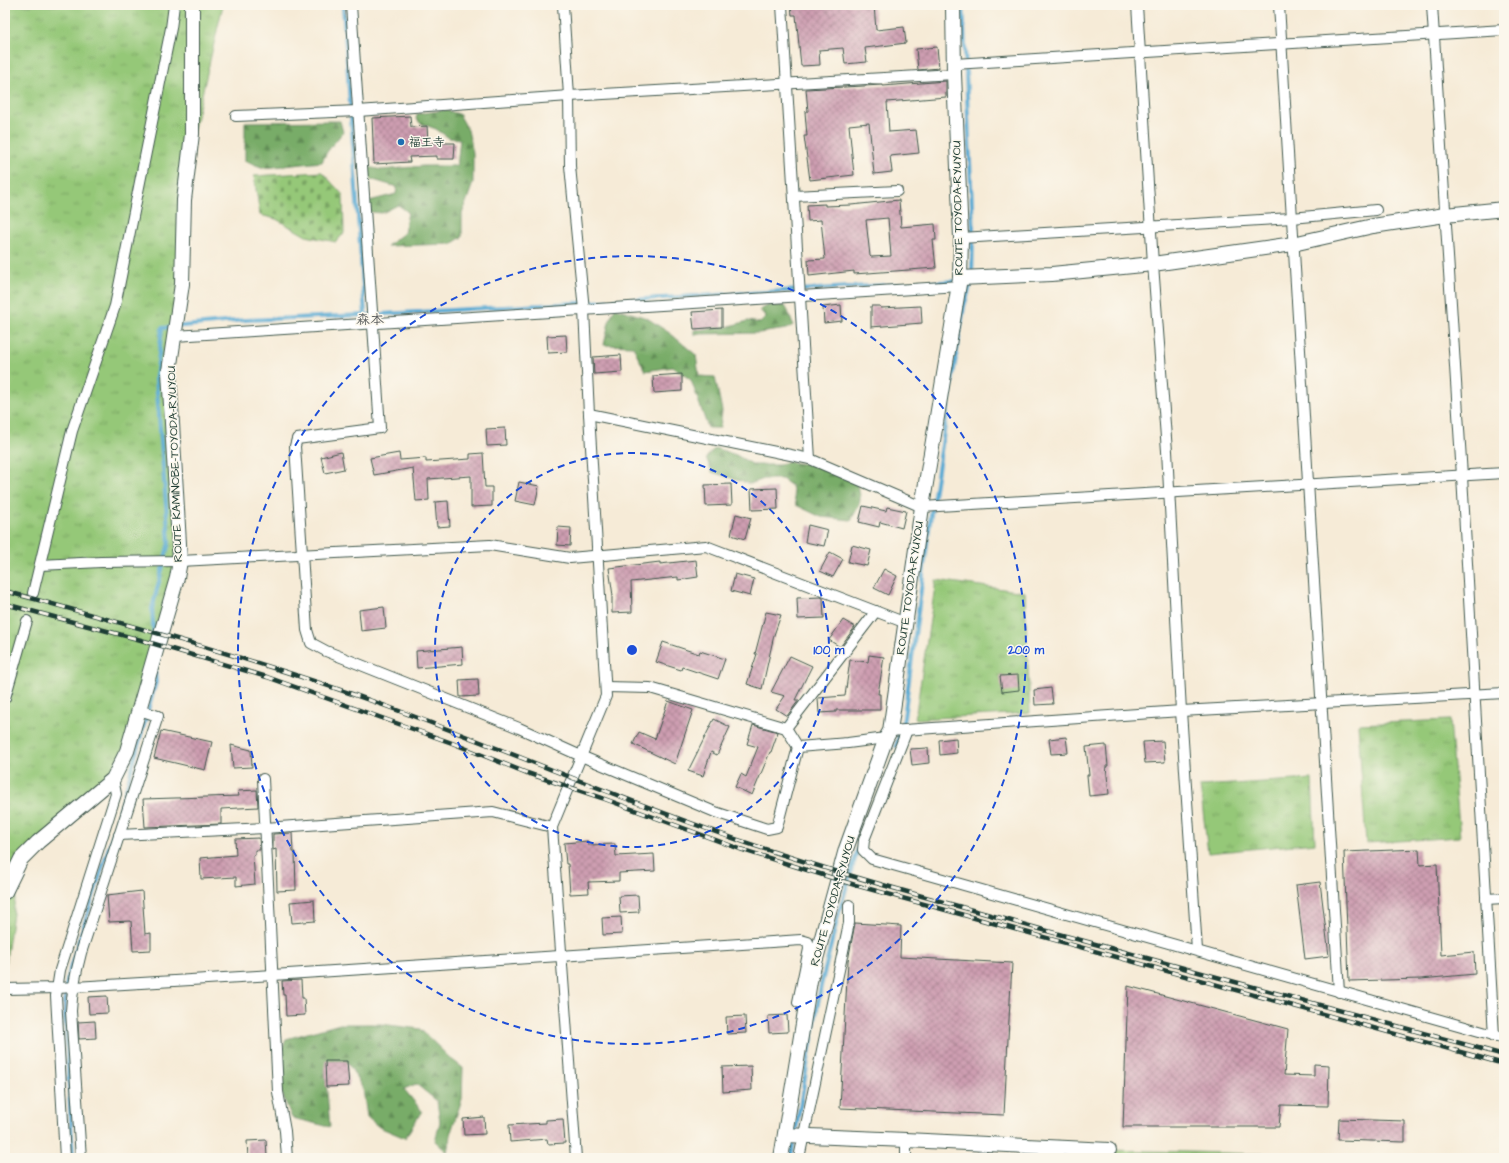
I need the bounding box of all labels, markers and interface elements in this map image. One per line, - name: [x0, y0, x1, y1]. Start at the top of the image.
- place label: 福王寺: [409, 134, 445, 151]
- marker: 福王寺: [396, 137, 406, 147]
- street label: ROUTE TOYODA-RYUYOU: [948, 140, 968, 276]
- district label: 森本: [356, 310, 384, 330]
- street label: ROUTE KAMINOBE-TOYODA-RYUYOU: [163, 365, 187, 562]
- street label: ROUTE TOYODA-RYUYOU: [892, 520, 928, 656]
- text: 100 m: [814, 642, 845, 659]
- text: 200 m: [1007, 642, 1045, 659]
- centre of rings: [625, 643, 639, 657]
- street label: ROUTE TOYODA-RYUYOU: [806, 834, 860, 968]

